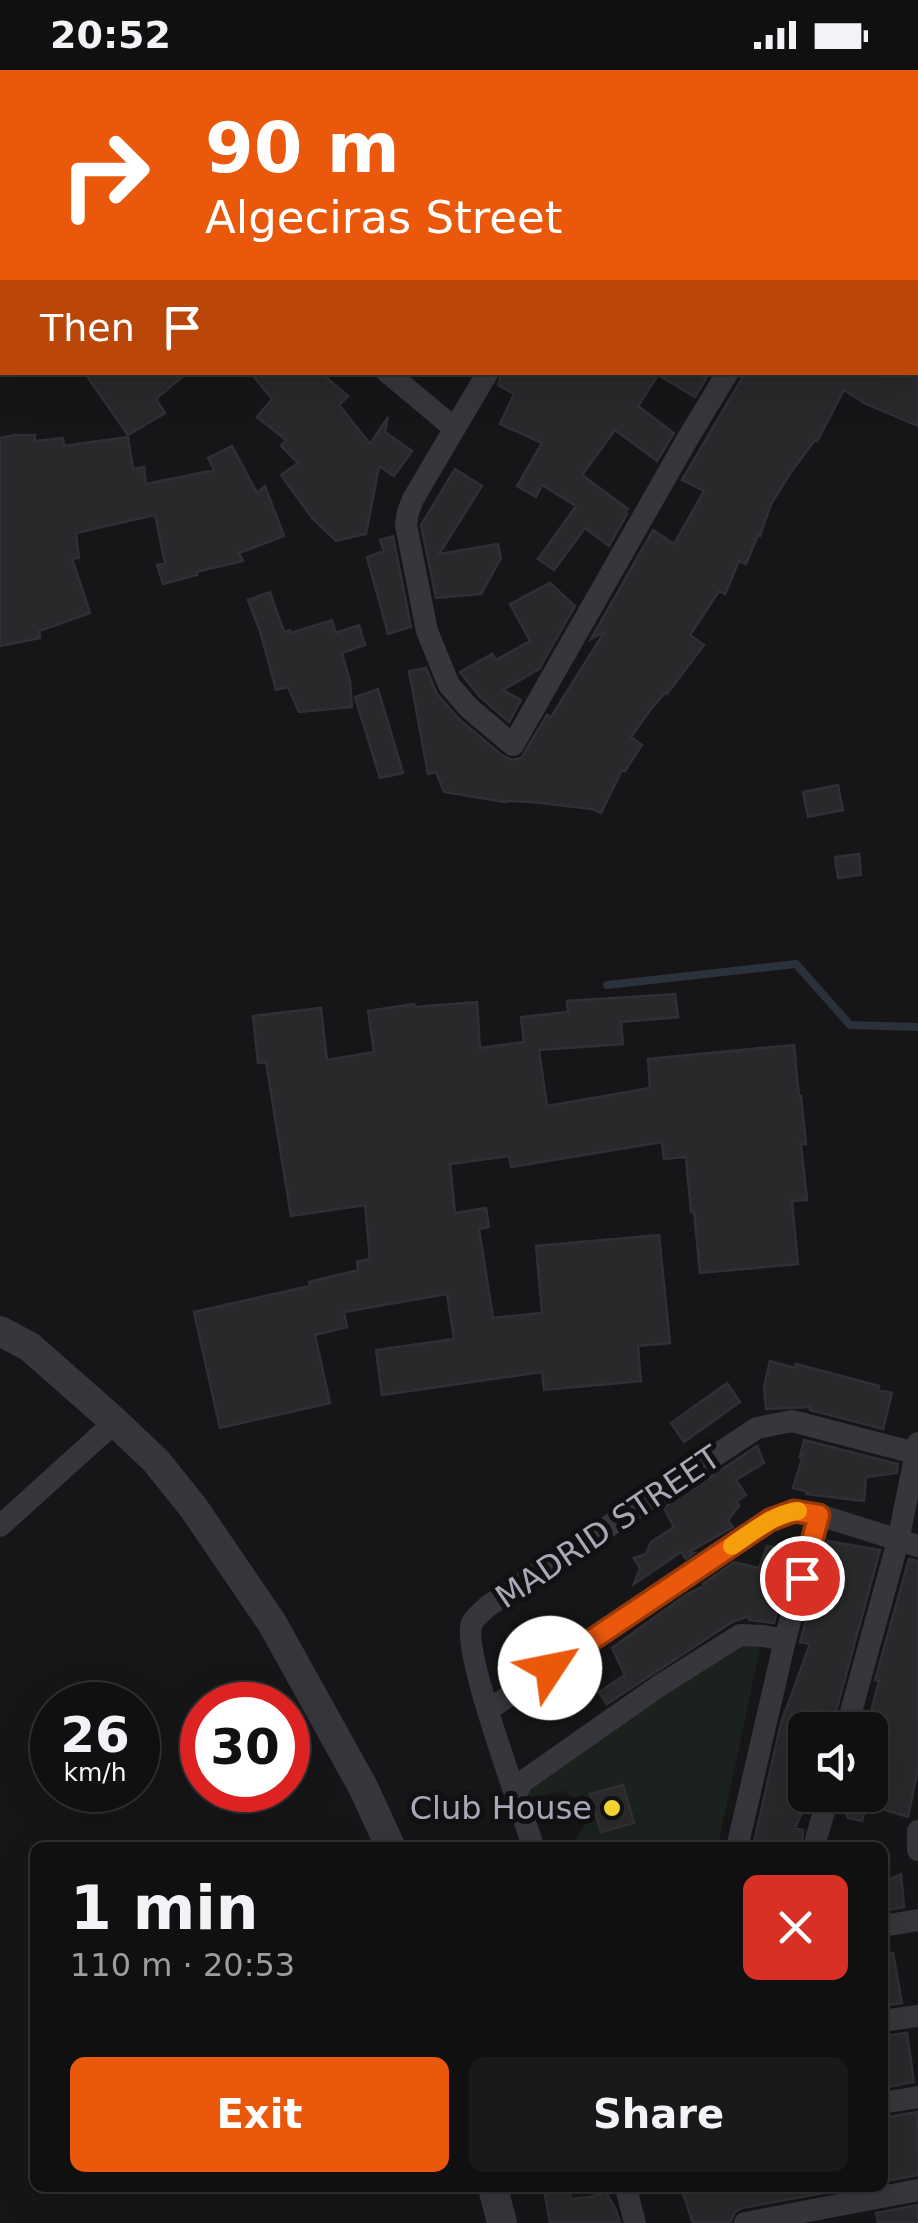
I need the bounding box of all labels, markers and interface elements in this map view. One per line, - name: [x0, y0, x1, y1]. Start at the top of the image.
- text: 20:52: [50, 13, 171, 57]
- text: 90 m: [205, 107, 400, 189]
- icon: right: [40, 110, 170, 240]
- text: Algeciras Street: [205, 191, 562, 244]
- icon: arrive: [155, 300, 210, 355]
- text: Then: [40, 306, 135, 350]
- street label: MADRID STREET: [488, 1438, 728, 1616]
- pin: [760, 1536, 845, 1621]
- icon: arrive: [775, 1551, 830, 1606]
- position arrow: [498, 1616, 602, 1720]
- speed limit sign: 30: [180, 1682, 310, 1812]
- text: 26: [60, 1706, 130, 1764]
- map controls: [788, 1712, 888, 1812]
- button: sound: [788, 1712, 888, 1812]
- text: km/h: [63, 1758, 127, 1787]
- place label: Club House: [410, 1789, 592, 1827]
- marker: Club House: [601, 1797, 623, 1819]
- text: 1 min: [70, 1873, 258, 1943]
- button: close: [743, 1875, 848, 1980]
- text: 110 m · 20:53: [70, 1946, 295, 1984]
- button: Exit: [70, 2057, 449, 2172]
- button: Share: [469, 2057, 848, 2172]

